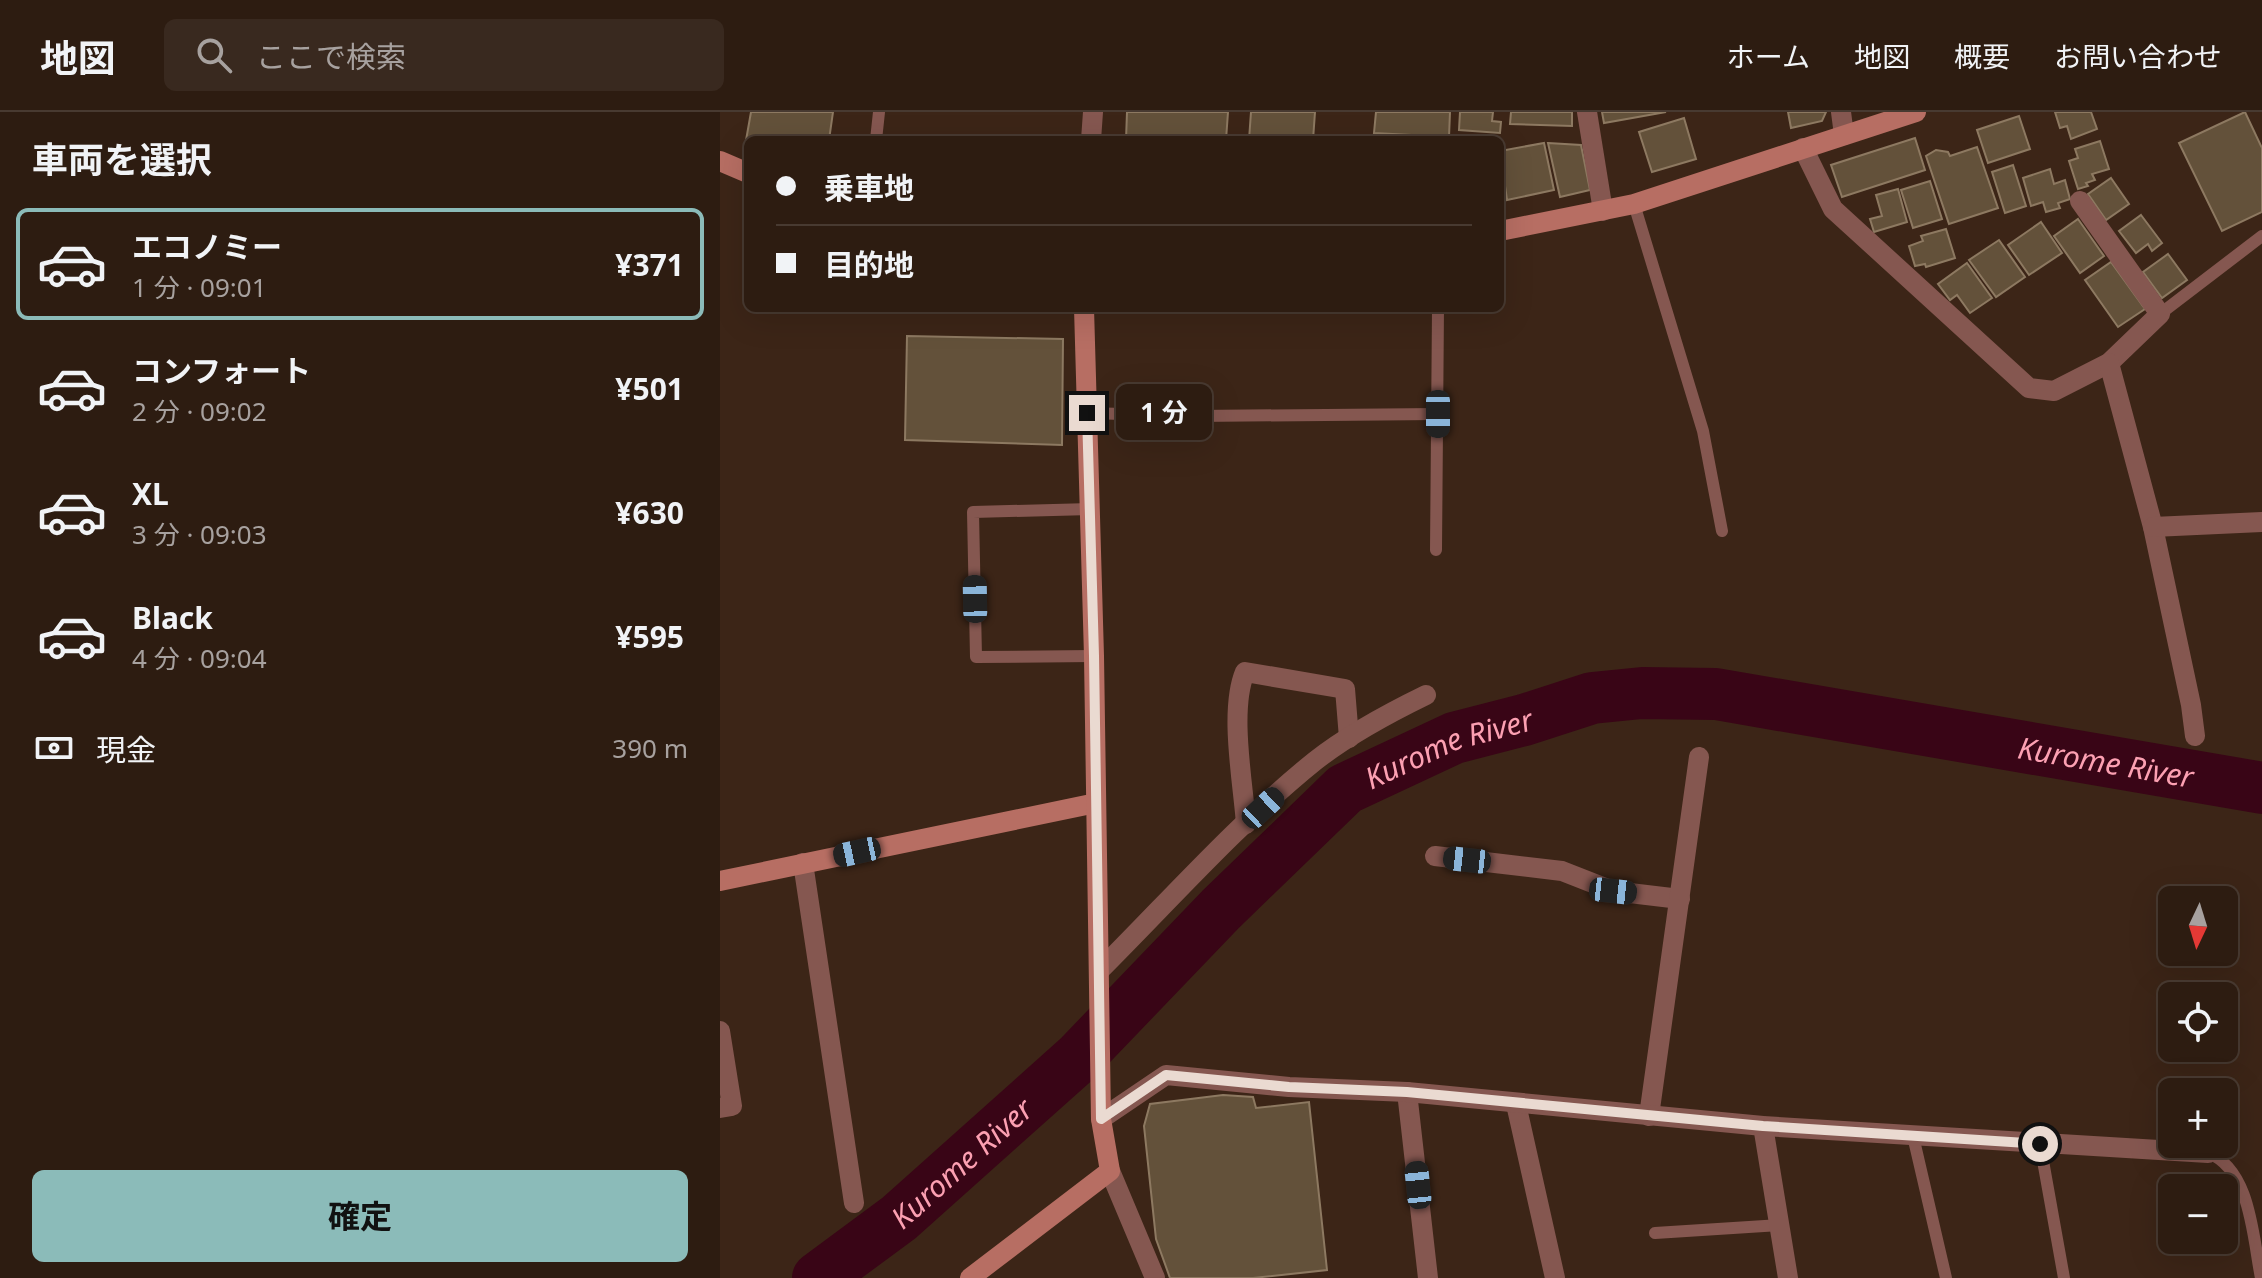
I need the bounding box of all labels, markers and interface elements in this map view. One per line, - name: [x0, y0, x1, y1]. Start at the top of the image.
- search box: [164, 19, 724, 91]
- text: 地図: [40, 31, 116, 83]
- icon: search: [192, 33, 236, 77]
- text: ここで検索: [256, 36, 406, 77]
- text: ホーム: [1727, 37, 1810, 75]
- text: 地図: [1854, 37, 1910, 75]
- text: 概要: [1954, 37, 2010, 75]
- text: お問い合わせ: [2054, 37, 2222, 75]
- text: 車両を選択: [32, 135, 212, 184]
- text: 乗車地: [824, 167, 914, 208]
- text: エコノミー: [132, 226, 282, 267]
- icon: car: [36, 228, 108, 300]
- text: ¥371: [615, 244, 684, 285]
- text: 目的地: [824, 244, 914, 285]
- text: 1 分 · 09:01: [132, 269, 267, 305]
- text: コンフォート: [132, 350, 311, 391]
- icon: car: [36, 352, 108, 424]
- text: ¥501: [615, 368, 684, 409]
- callout: 1 分: [1115, 385, 1211, 441]
- car: [1426, 390, 1450, 438]
- text: 2 分 · 09:02: [132, 393, 267, 429]
- text: 1 分: [1140, 394, 1188, 430]
- route end: [1069, 395, 1105, 431]
- text: XL: [132, 473, 169, 514]
- icon: car: [36, 476, 108, 548]
- text: ¥630: [615, 492, 684, 533]
- text: 3 分 · 09:03: [132, 516, 267, 552]
- car: [963, 575, 987, 623]
- text: Black: [132, 597, 213, 638]
- icon: car: [36, 600, 108, 672]
- text: ¥595: [615, 616, 684, 657]
- text: 4 分 · 09:04: [132, 640, 267, 676]
- water label: Kurome River: [1357, 698, 1539, 798]
- icon: cash: [32, 726, 76, 770]
- water label: Kurome River: [2015, 726, 2198, 797]
- text: 現金: [96, 729, 156, 770]
- text: 390 m: [612, 730, 688, 766]
- car: [1237, 783, 1289, 833]
- car: [831, 835, 883, 869]
- car: [1442, 846, 1492, 874]
- car: [1588, 877, 1638, 905]
- north arrow: [2158, 886, 2238, 966]
- map controls: [2158, 886, 2238, 1254]
- button: locate: [2158, 982, 2238, 1062]
- button: +: [2158, 1078, 2238, 1158]
- water label: Kurome River: [881, 1087, 1042, 1237]
- route start: [2022, 1126, 2058, 1162]
- car: [1404, 1160, 1432, 1210]
- button: 確定: [32, 1170, 688, 1262]
- button: −: [2158, 1174, 2238, 1254]

